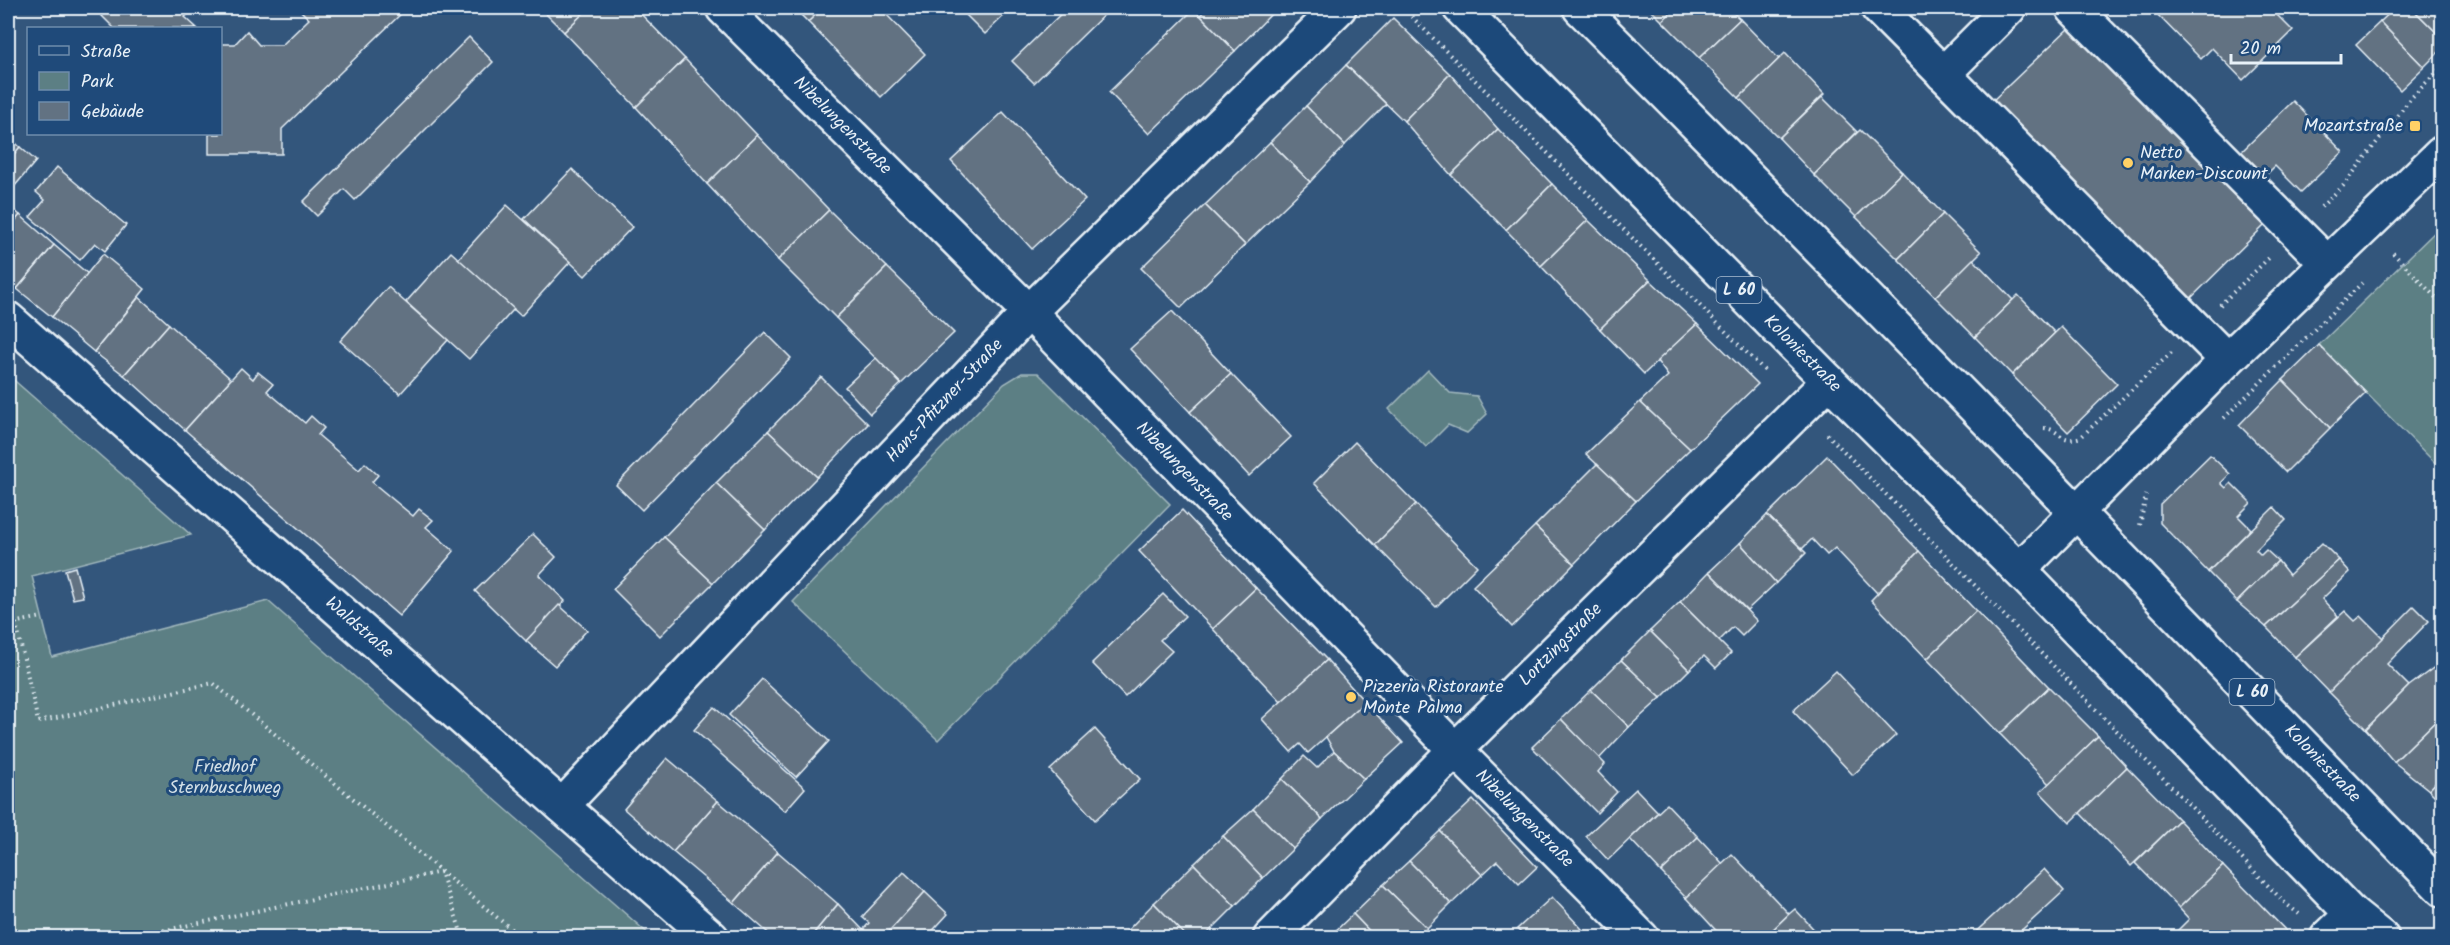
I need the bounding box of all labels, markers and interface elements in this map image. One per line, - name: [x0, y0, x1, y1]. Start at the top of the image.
- legend: [27, 27, 222, 135]
- scale bar: [2231, 27, 2340, 65]
- text: 20 m: [2240, 35, 2281, 64]
- text: Straße: [81, 38, 131, 67]
- text: Park: [81, 68, 114, 97]
- street label: Nibelungenstraße: [786, 70, 898, 182]
- text: Gebäude: [81, 98, 144, 127]
- place label: Mozartstraße: [2304, 112, 2403, 141]
- marker: Mozartstraße: [2408, 119, 2422, 133]
- place label: Netto Marken-Discount: [2140, 139, 2269, 189]
- marker: Netto Marken-Discount: [2121, 156, 2135, 170]
- road number: L 60: [1716, 277, 1762, 303]
- street label: Koloniestraße: [1756, 308, 1848, 400]
- street label: Hans-Pfitzner-Straße: [879, 332, 1011, 470]
- street label: Nibelungenstraße: [1128, 415, 1240, 529]
- street label: Waldstraße: [318, 590, 400, 666]
- street label: Lortzingstraße: [1512, 596, 1610, 694]
- place label: Pizzeria Ristorante Monte Palma: [1363, 673, 1504, 723]
- road number: L 60: [2230, 679, 2274, 705]
- marker: Pizzeria Ristorante Monte Palma: [1344, 690, 1358, 704]
- street label: Koloniestraße: [2276, 718, 2368, 810]
- park label: Friedhof Sternbuschweg: [169, 753, 281, 803]
- street label: Nibelungenstraße: [1468, 763, 1580, 875]

